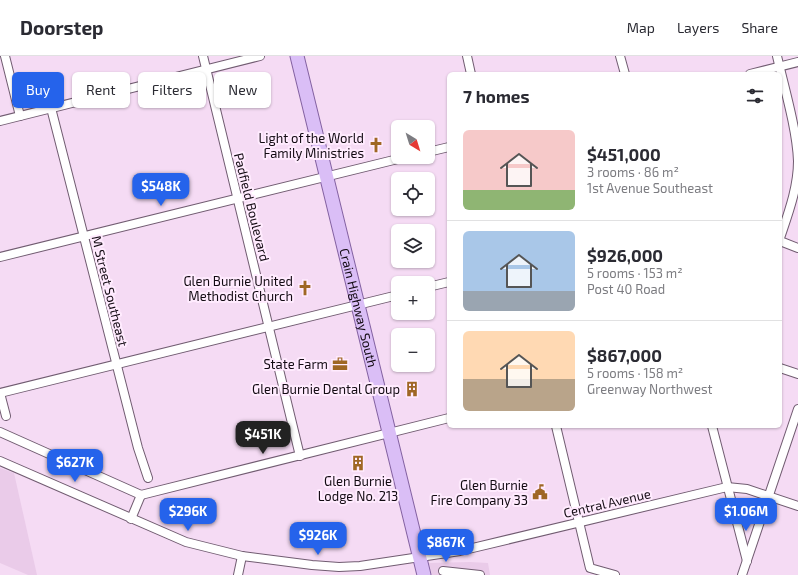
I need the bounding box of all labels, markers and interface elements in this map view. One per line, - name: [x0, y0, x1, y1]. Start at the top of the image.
- text: Doorstep: [20, 16, 104, 39]
- text: Map: [627, 19, 655, 36]
- text: Layers: [677, 19, 719, 36]
- text: Share: [741, 19, 778, 36]
- chip: Buy: [12, 72, 64, 108]
- chip: Rent: [72, 72, 130, 108]
- chip: Filters: [138, 72, 206, 108]
- chip: New: [214, 72, 271, 108]
- icon: filters: [744, 85, 766, 107]
- text: 7 homes: [463, 86, 530, 106]
- north arrow: [391, 120, 435, 164]
- map controls: [391, 120, 435, 372]
- place label: Light of the World Family Ministries: [258, 130, 364, 161]
- church icon: Light of the World Family Ministries: [367, 136, 385, 154]
- text: $451,000: [587, 144, 661, 164]
- icon: home: [495, 146, 543, 194]
- street label: Padfield Boulevard: [231, 151, 273, 263]
- text: 3 rooms · 86 m²: [587, 164, 679, 180]
- button: locate: [391, 172, 435, 216]
- pin: $548K: [133, 173, 189, 207]
- text: $548K: [141, 178, 181, 194]
- text: 1st Avenue Southeast: [587, 180, 713, 196]
- button: layers: [391, 224, 435, 268]
- street label: M Street Southeast: [88, 234, 132, 348]
- text: $926,000: [587, 245, 663, 265]
- street label: Crain Highway South: [336, 246, 381, 369]
- icon: home: [495, 247, 543, 295]
- text: 5 rooms · 153 m²: [587, 265, 683, 281]
- place label: Glen Burnie United Methodist Church: [183, 273, 293, 304]
- button: +: [391, 276, 435, 320]
- church icon: Glen Burnie United Methodist Church: [296, 279, 314, 297]
- text: Post 40 Road: [587, 281, 665, 297]
- button: −: [391, 328, 435, 372]
- text: $867,000: [587, 345, 662, 365]
- icon: home: [495, 347, 543, 395]
- office icon: State Farm: [331, 355, 349, 373]
- place label: State Farm: [263, 356, 328, 372]
- text: 5 rooms · 158 m²: [587, 365, 683, 381]
- building icon: Glen Burnie Dental Group: [403, 380, 421, 398]
- place label: Glen Burnie Dental Group: [252, 381, 400, 397]
- text: Greenway Northwest: [587, 381, 713, 397]
- pin: $451K: [235, 421, 291, 455]
- text: $451K: [245, 426, 281, 442]
- pin: $627K: [47, 449, 103, 483]
- text: $627K: [56, 454, 94, 470]
- building icon: Glen Burnie Lodge No. 213: [349, 454, 367, 472]
- place label: Glen Burnie Lodge No. 213: [318, 473, 398, 504]
- place label: Glen Burnie Fire Company 33: [430, 477, 528, 508]
- public building icon: Glen Burnie Fire Company 33: [531, 483, 549, 501]
- street label: Central Avenue: [562, 485, 652, 521]
- pin: $296K: [160, 498, 216, 532]
- pin: $1.06M: [713, 498, 779, 532]
- text: $296K: [169, 503, 207, 519]
- text: $1.06M: [724, 503, 768, 519]
- pin: $926K: [290, 522, 346, 556]
- text: $926K: [299, 527, 337, 543]
- pin: $867K: [418, 529, 474, 563]
- text: $867K: [427, 534, 465, 550]

